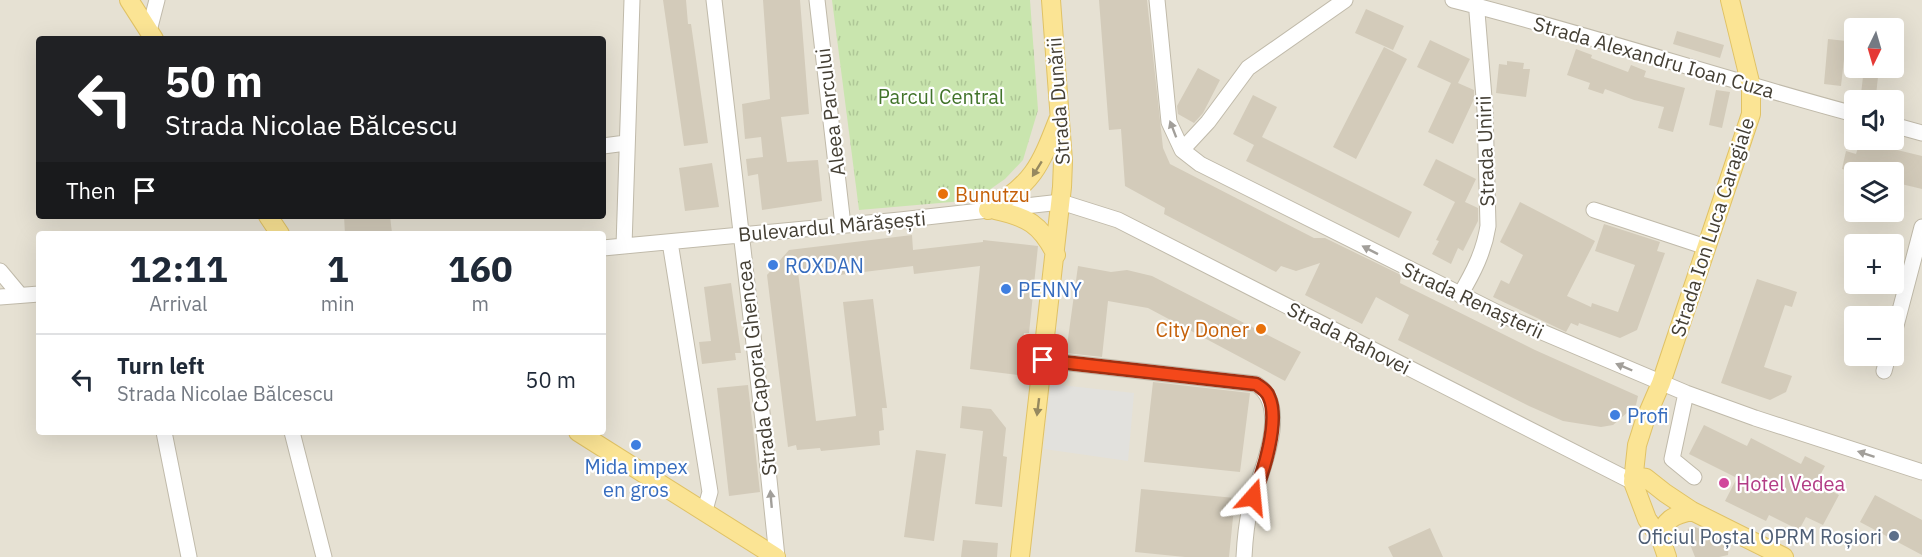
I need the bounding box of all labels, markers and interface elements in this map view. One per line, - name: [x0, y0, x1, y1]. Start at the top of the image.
- street label: Strada Alexandru Ioan Cuza: [1530, 10, 1778, 104]
- north arrow: [1844, 18, 1904, 78]
- map controls: [1844, 18, 1904, 366]
- street label: Strada Dunării: [1040, 36, 1076, 166]
- street label: Aleea Parcului: [809, 46, 851, 178]
- text: 50 m: [165, 54, 263, 109]
- icon: left: [66, 60, 144, 138]
- park label: Parcul Central: [878, 83, 1004, 110]
- button: sound: [1844, 90, 1904, 150]
- street label: Strada Unirii: [1470, 95, 1500, 207]
- text: Strada Nicolae Bălcescu: [165, 107, 458, 142]
- street label: Strada Ion Luca Caragiale: [1664, 114, 1760, 340]
- one-way arrow: [1167, 120, 1177, 138]
- one-way arrow: [1031, 160, 1042, 177]
- button: layers: [1844, 162, 1904, 222]
- icon: arrive: [128, 174, 161, 207]
- text: Then: [66, 176, 116, 205]
- place label: Bunutzu: [955, 181, 1030, 208]
- marker: Bunutzu: [936, 187, 950, 201]
- street label: Bulevardul Mărășești: [737, 204, 927, 248]
- button: +: [1844, 234, 1904, 294]
- text: 12:11: [129, 245, 228, 292]
- text: 1: [327, 245, 349, 292]
- text: 160: [448, 245, 513, 292]
- one-way arrow: [1362, 246, 1379, 255]
- place label: ROXDAN: [785, 252, 864, 279]
- street label: Strada Renașterii: [1398, 255, 1548, 345]
- street label: Strada Caporal Ghencea: [729, 258, 783, 477]
- marker: ROXDAN: [766, 258, 780, 272]
- place label: PENNY: [1018, 276, 1082, 303]
- marker: PENNY: [999, 282, 1013, 296]
- text: Arrival: [149, 290, 208, 317]
- text: min: [321, 290, 355, 317]
- text: m: [472, 290, 489, 317]
- street label: Strada Rahovei: [1283, 295, 1415, 381]
- button: −: [1844, 306, 1904, 366]
- place label: City Doner: [1156, 316, 1249, 343]
- marker: City Doner: [1254, 322, 1268, 336]
- pin: [1017, 334, 1068, 385]
- icon: arrive: [1026, 343, 1059, 376]
- text: Turn left: [117, 351, 205, 380]
- one-way arrow: [1614, 362, 1632, 372]
- icon: left: [66, 363, 99, 396]
- text: 50 m: [525, 365, 576, 394]
- text: Strada Nicolae Bălcescu: [117, 380, 334, 407]
- one-way arrow: [1033, 397, 1042, 416]
- place label: Profi: [1627, 402, 1669, 429]
- marker: Profi: [1608, 408, 1622, 422]
- marker: Mida impex en gros: [629, 438, 643, 452]
- one-way arrow: [1857, 449, 1875, 458]
- place label: Mida impex en gros: [584, 453, 688, 503]
- position arrow: [1221, 465, 1285, 529]
- place label: Hotel Vedea: [1736, 470, 1846, 497]
- marker: Hotel Vedea: [1717, 476, 1731, 490]
- one-way arrow: [766, 489, 776, 508]
- place label: Oficiul Poștal OPRM Roșiori: [1638, 523, 1882, 550]
- marker: Oficiul Poștal OPRM Roșiori: [1887, 529, 1901, 543]

